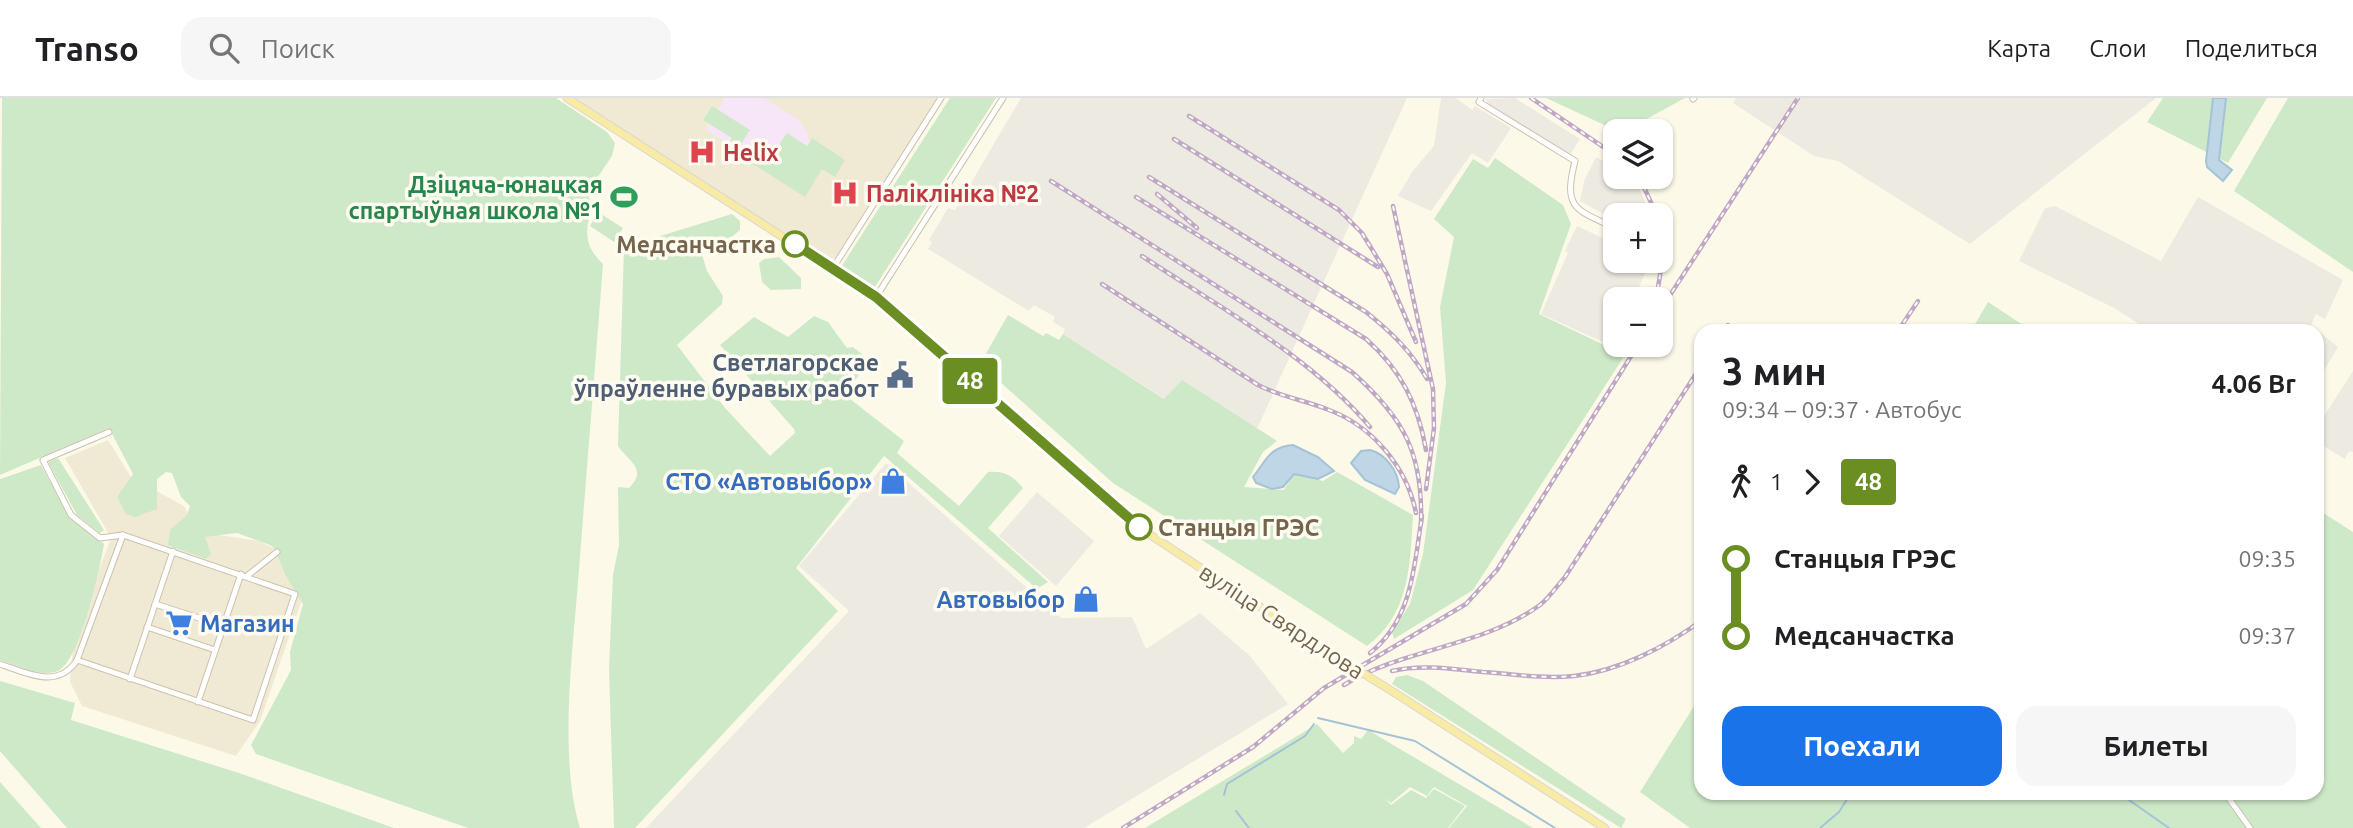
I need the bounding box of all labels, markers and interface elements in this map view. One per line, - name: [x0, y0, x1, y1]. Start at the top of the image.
- search box: [181, 17, 671, 80]
- icon: search: [205, 29, 243, 67]
- text: Transo: [35, 30, 139, 67]
- text: Поиск: [261, 34, 335, 63]
- text: Карта: [1987, 35, 2051, 62]
- text: Слои: [2089, 35, 2147, 62]
- text: Поделиться: [2185, 35, 2318, 62]
- map controls: [1603, 119, 1673, 357]
- button: layers: [1603, 119, 1673, 189]
- hospital icon: Helix: [687, 137, 717, 167]
- place label: Helix: [723, 140, 779, 165]
- place label: Дзіцяча-юнацкая спартыўная школа №1: [348, 172, 603, 223]
- hospital icon: Паліклініка №2: [830, 178, 860, 208]
- place label: Паліклініка №2: [866, 181, 1039, 206]
- sports icon: Дзіцяча-юнацкая спартыўная школа №1: [609, 182, 639, 212]
- button: +: [1603, 203, 1673, 273]
- marker: Медсанчастка: [782, 231, 808, 257]
- place label: Медсанчастка: [616, 232, 776, 257]
- button: −: [1603, 287, 1673, 357]
- place label: Светлагорскае ўпраўленне буравых работ: [574, 350, 879, 401]
- text: 3 мин: [1722, 350, 1827, 392]
- line badge: 48: [939, 358, 1002, 404]
- public building icon: Светлагорскае ўпраўленне буравых работ: [885, 360, 915, 390]
- text: 48: [956, 367, 984, 394]
- text: 4.06 Br: [2212, 369, 2296, 398]
- text: 09:34 – 09:37 · Автобус: [1722, 397, 1962, 422]
- icon: walk: [1722, 463, 1760, 501]
- icon: forward: [1793, 463, 1831, 501]
- shop icon: СТО «Автовыбор»: [878, 466, 908, 496]
- text: 48: [1855, 468, 1882, 495]
- place label: СТО «Автовыбор»: [665, 469, 872, 494]
- text: 1: [1770, 469, 1783, 494]
- marker: Станцыя ГРЭС: [1126, 514, 1152, 540]
- place label: Станцыя ГРЭС: [1158, 515, 1319, 540]
- text: Станцыя ГРЭС: [1774, 544, 1956, 573]
- text: 09:35: [2238, 546, 2296, 571]
- street label: вуліца Свярдлова: [1195, 559, 1369, 683]
- shop icon: Автовыбор: [1071, 584, 1101, 614]
- place label: Автовыбор: [937, 587, 1065, 612]
- supermarket icon: Магазин: [164, 608, 194, 638]
- place label: Магазин: [200, 611, 295, 636]
- text: Медсанчастка: [1774, 621, 1955, 650]
- text: 09:37: [2238, 623, 2296, 648]
- button: Поехали: [1722, 706, 2002, 786]
- button: Билеты: [2016, 706, 2296, 786]

